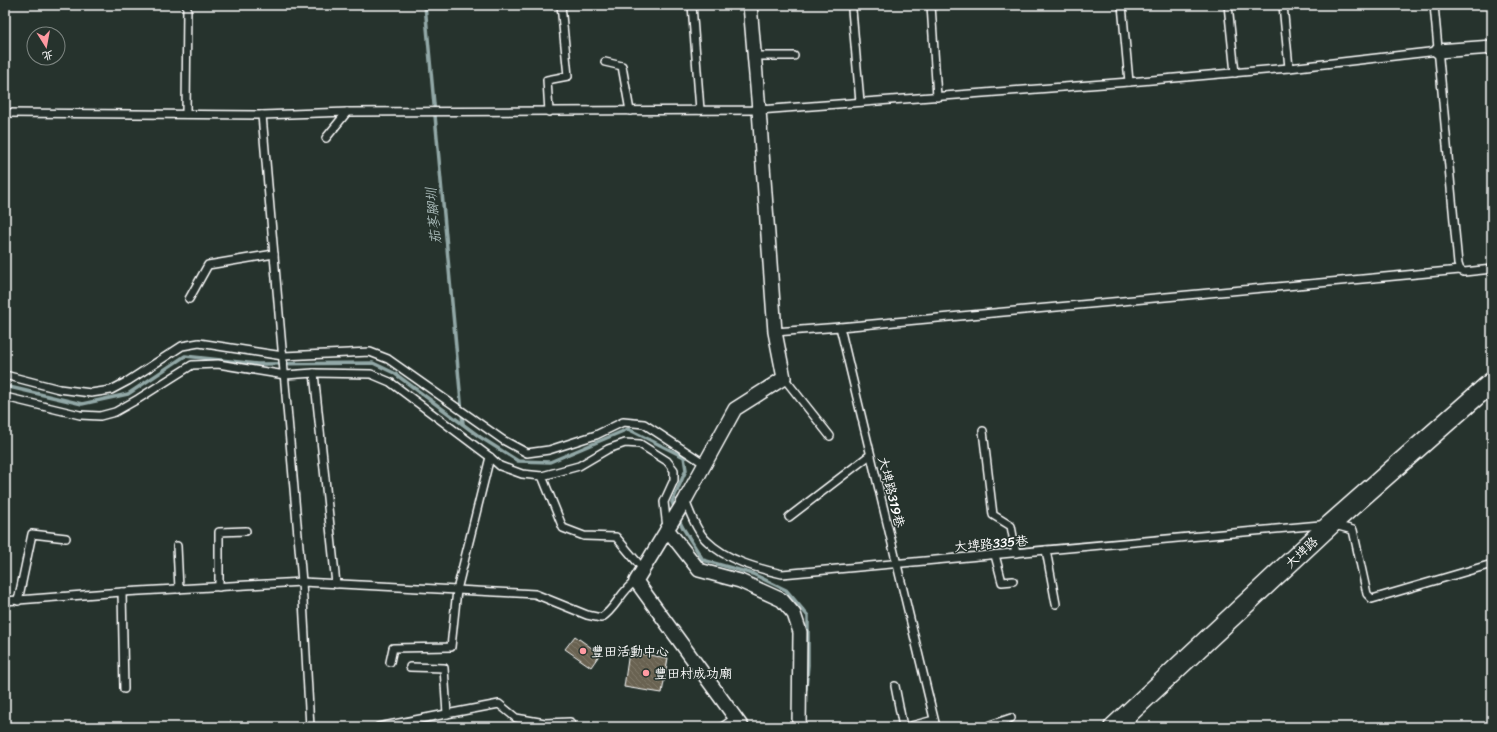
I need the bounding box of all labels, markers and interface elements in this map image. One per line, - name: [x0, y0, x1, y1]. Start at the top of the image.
- north arrow: [26, 26, 66, 66]
- text: 北: [41, 45, 55, 66]
- water label: 茄苳腳圳: [418, 185, 448, 245]
- street label: 大埤路319巷: [872, 454, 911, 530]
- street label: 大埤路335巷: [953, 529, 1029, 558]
- street label: 大埤路: [1279, 531, 1323, 574]
- place label: 豐田活動中心: [591, 640, 669, 663]
- marker: 豐田活動中心: [578, 646, 588, 656]
- place label: 豐田村成功廟: [654, 662, 732, 685]
- marker: 豐田村成功廟: [641, 668, 651, 678]

